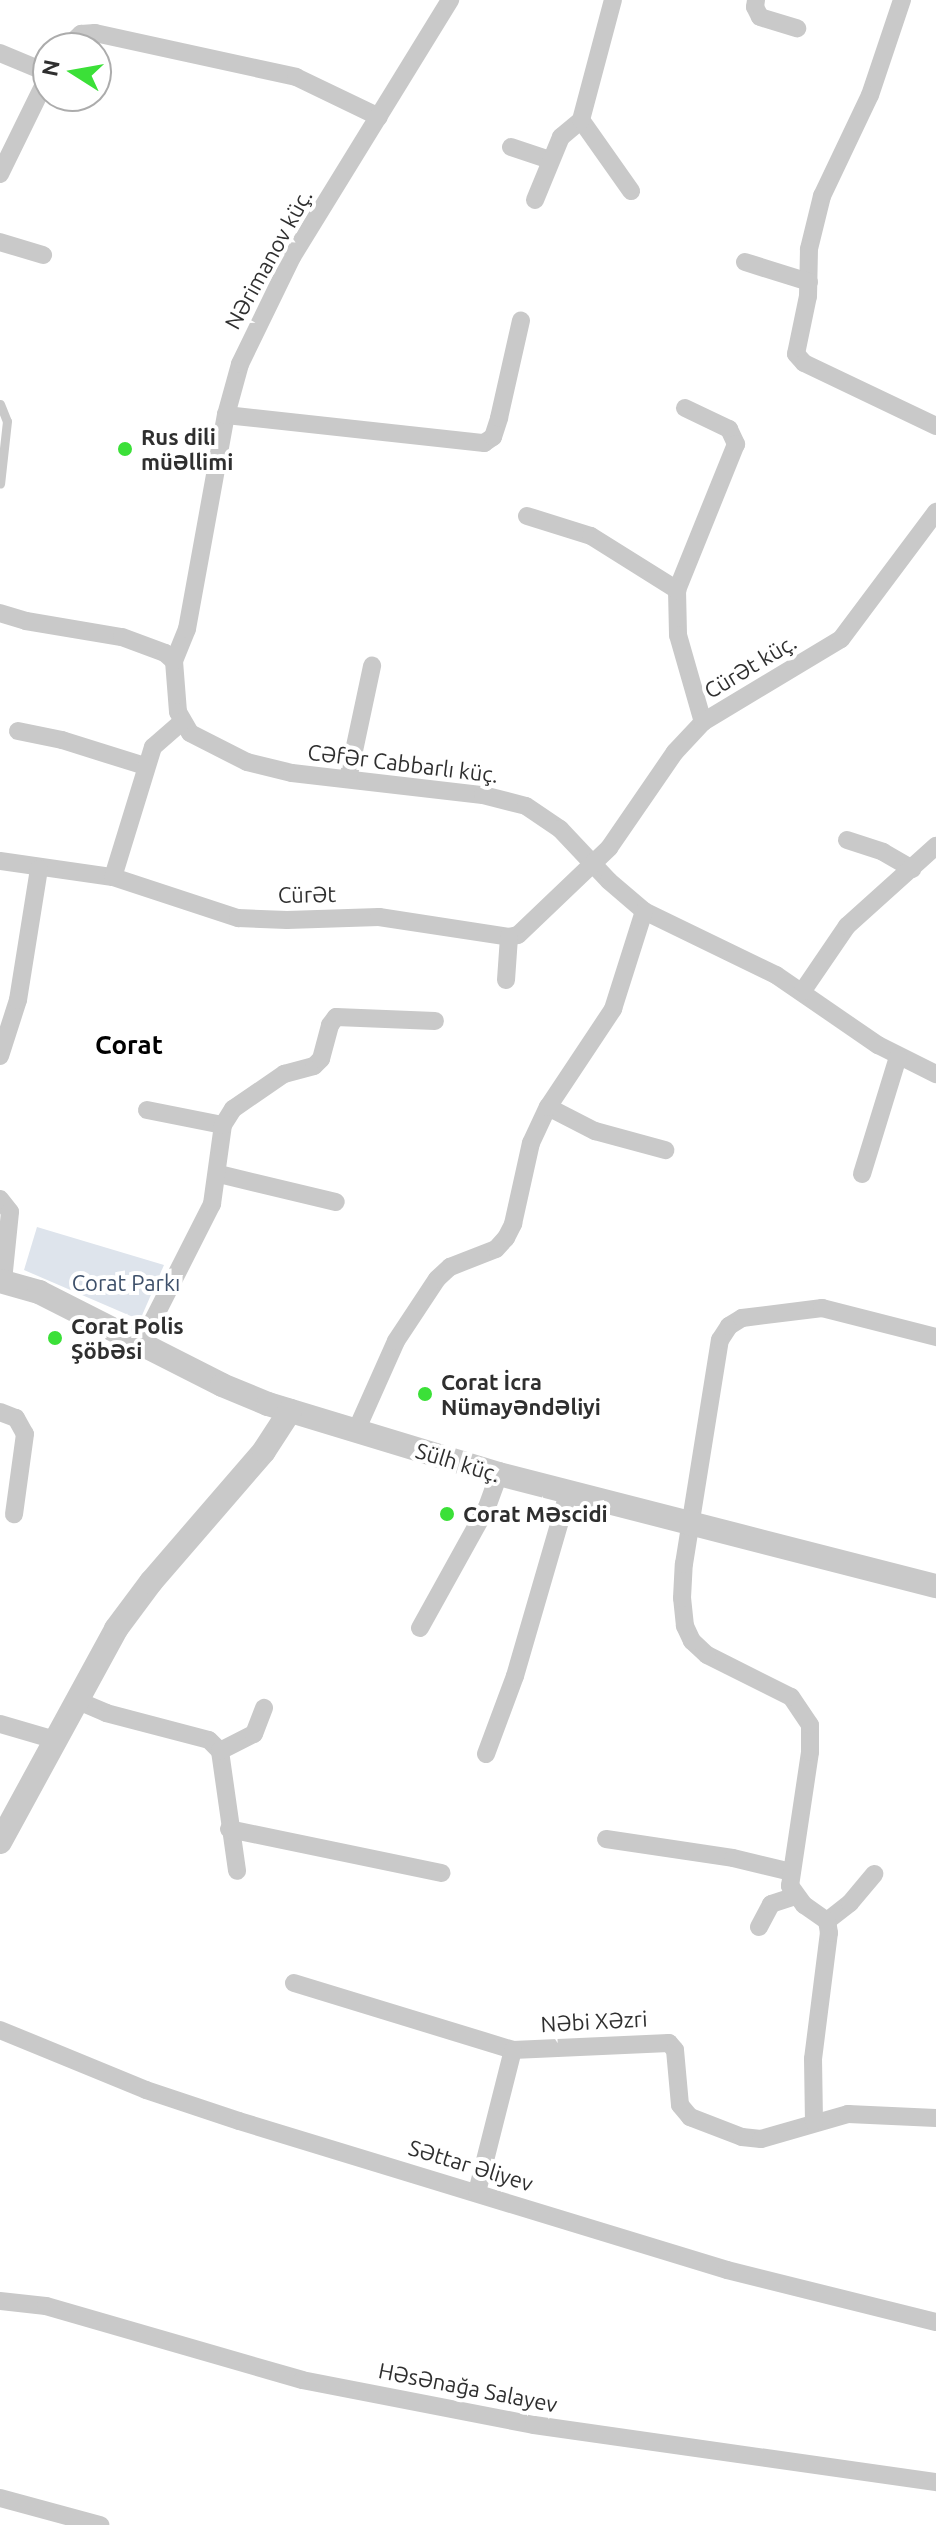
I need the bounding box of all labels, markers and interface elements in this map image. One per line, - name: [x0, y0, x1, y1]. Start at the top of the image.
- north arrow: [32, 32, 112, 112]
- text: N: [36, 57, 64, 78]
- street label: Nərimanov küç.: [219, 184, 317, 334]
- place label: Rus dili müəllimi: [141, 423, 233, 474]
- marker: Rus dili müəllimi: [116, 440, 134, 458]
- street label: Cürət küç.: [699, 628, 801, 704]
- street label: Cəfər Cabbarlı küç.: [306, 738, 500, 788]
- street label: Cürət: [278, 880, 336, 908]
- district label: Corat: [95, 1029, 163, 1061]
- park label: Corat Parkı: [72, 1270, 180, 1296]
- place label: Corat Polis Şöbəsi: [71, 1312, 184, 1364]
- marker: Corat Polis Şöbəsi: [46, 1329, 64, 1347]
- place label: Corat İcra Nümayəndəliyi: [441, 1368, 601, 1420]
- marker: Corat İcra Nümayəndəliyi: [416, 1385, 434, 1403]
- street label: Sülh küç.: [413, 1437, 503, 1487]
- place label: Corat Məscidi: [463, 1501, 608, 1527]
- marker: Corat Məscidi: [438, 1505, 456, 1523]
- street label: Nəbi Xəzri: [540, 2005, 648, 2037]
- street label: Səttar Əliyev: [406, 2134, 536, 2196]
- street label: Həsənağa Salayev: [376, 2357, 560, 2417]

